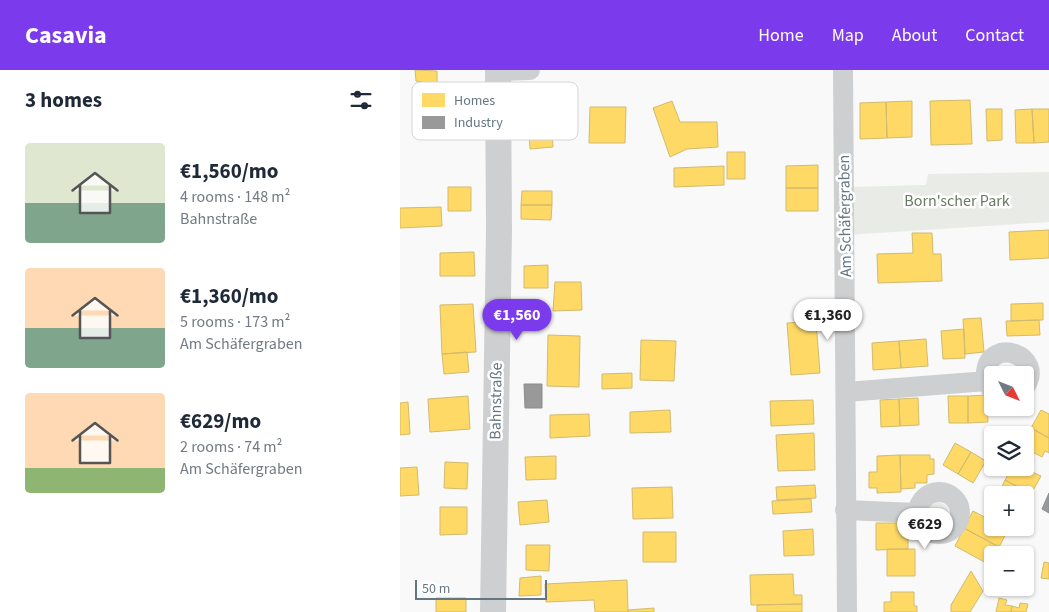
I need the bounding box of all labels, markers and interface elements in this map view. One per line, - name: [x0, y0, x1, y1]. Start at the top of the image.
- text: Casavia: [25, 18, 107, 53]
- text: Home: [758, 23, 804, 48]
- text: Map: [832, 23, 864, 48]
- text: About: [892, 23, 937, 48]
- text: Contact: [965, 23, 1024, 48]
- legend: [412, 82, 578, 140]
- text: 3 homes: [25, 85, 102, 115]
- icon: filters: [347, 86, 375, 114]
- text: Homes: [454, 91, 495, 111]
- text: Industry: [454, 113, 503, 133]
- street label: Am Schäfergraben: [833, 155, 857, 277]
- text: €1,560/mo: [180, 156, 279, 186]
- icon: home: [65, 163, 125, 223]
- text: 4 rooms · 148 m²: [180, 186, 290, 208]
- park label: Born'scher Park: [904, 190, 1010, 212]
- text: Bahnstraße: [180, 208, 257, 230]
- text: €1,360/mo: [180, 281, 279, 311]
- icon: home: [65, 288, 125, 348]
- pin: €1,560: [476, 298, 558, 341]
- pin: €1,360: [787, 298, 869, 341]
- text: €1,560: [493, 304, 541, 326]
- text: €1,360: [804, 304, 852, 326]
- text: 5 rooms · 173 m²: [180, 311, 290, 333]
- text: Am Schäfergraben: [180, 333, 302, 355]
- street label: Bahnstraße: [484, 362, 508, 440]
- north arrow: [984, 366, 1034, 416]
- map controls: [984, 366, 1034, 596]
- text: €629/mo: [180, 406, 261, 436]
- icon: home: [65, 413, 125, 473]
- button: layers: [984, 426, 1034, 476]
- text: 2 rooms · 74 m²: [180, 436, 282, 458]
- text: Am Schäfergraben: [180, 458, 302, 480]
- button: +: [984, 486, 1034, 536]
- pin: €629: [895, 508, 955, 550]
- text: €629: [908, 513, 942, 535]
- button: −: [984, 546, 1034, 596]
- scale bar: [415, 577, 548, 600]
- text: 50 m: [422, 579, 450, 599]

